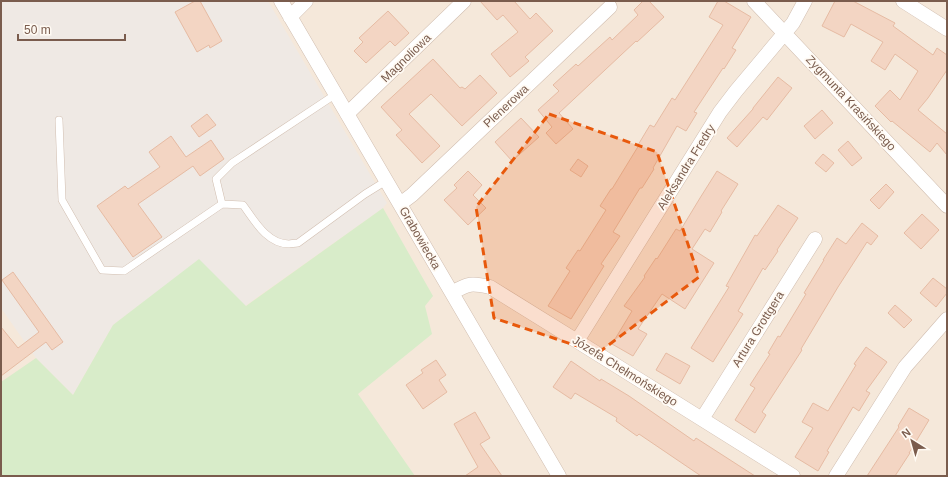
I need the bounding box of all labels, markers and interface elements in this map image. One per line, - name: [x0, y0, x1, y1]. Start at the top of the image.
- scale bar: [18, 16, 125, 42]
- text: 50 m: [24, 23, 51, 37]
- street label: Magnoliowa: [378, 30, 434, 85]
- street label: Zygmunta Krasińskiego: [803, 52, 899, 154]
- street label: Plenerowa: [480, 81, 532, 130]
- street label: Aleksandra Fredry: [654, 122, 718, 212]
- street label: Grabowiecka: [396, 204, 444, 272]
- street label: Artura Grottgera: [729, 288, 787, 369]
- street label: Józefa Chełmońskiego: [570, 333, 680, 409]
- north arrow: [892, 421, 932, 461]
- text: N: [899, 426, 913, 440]

